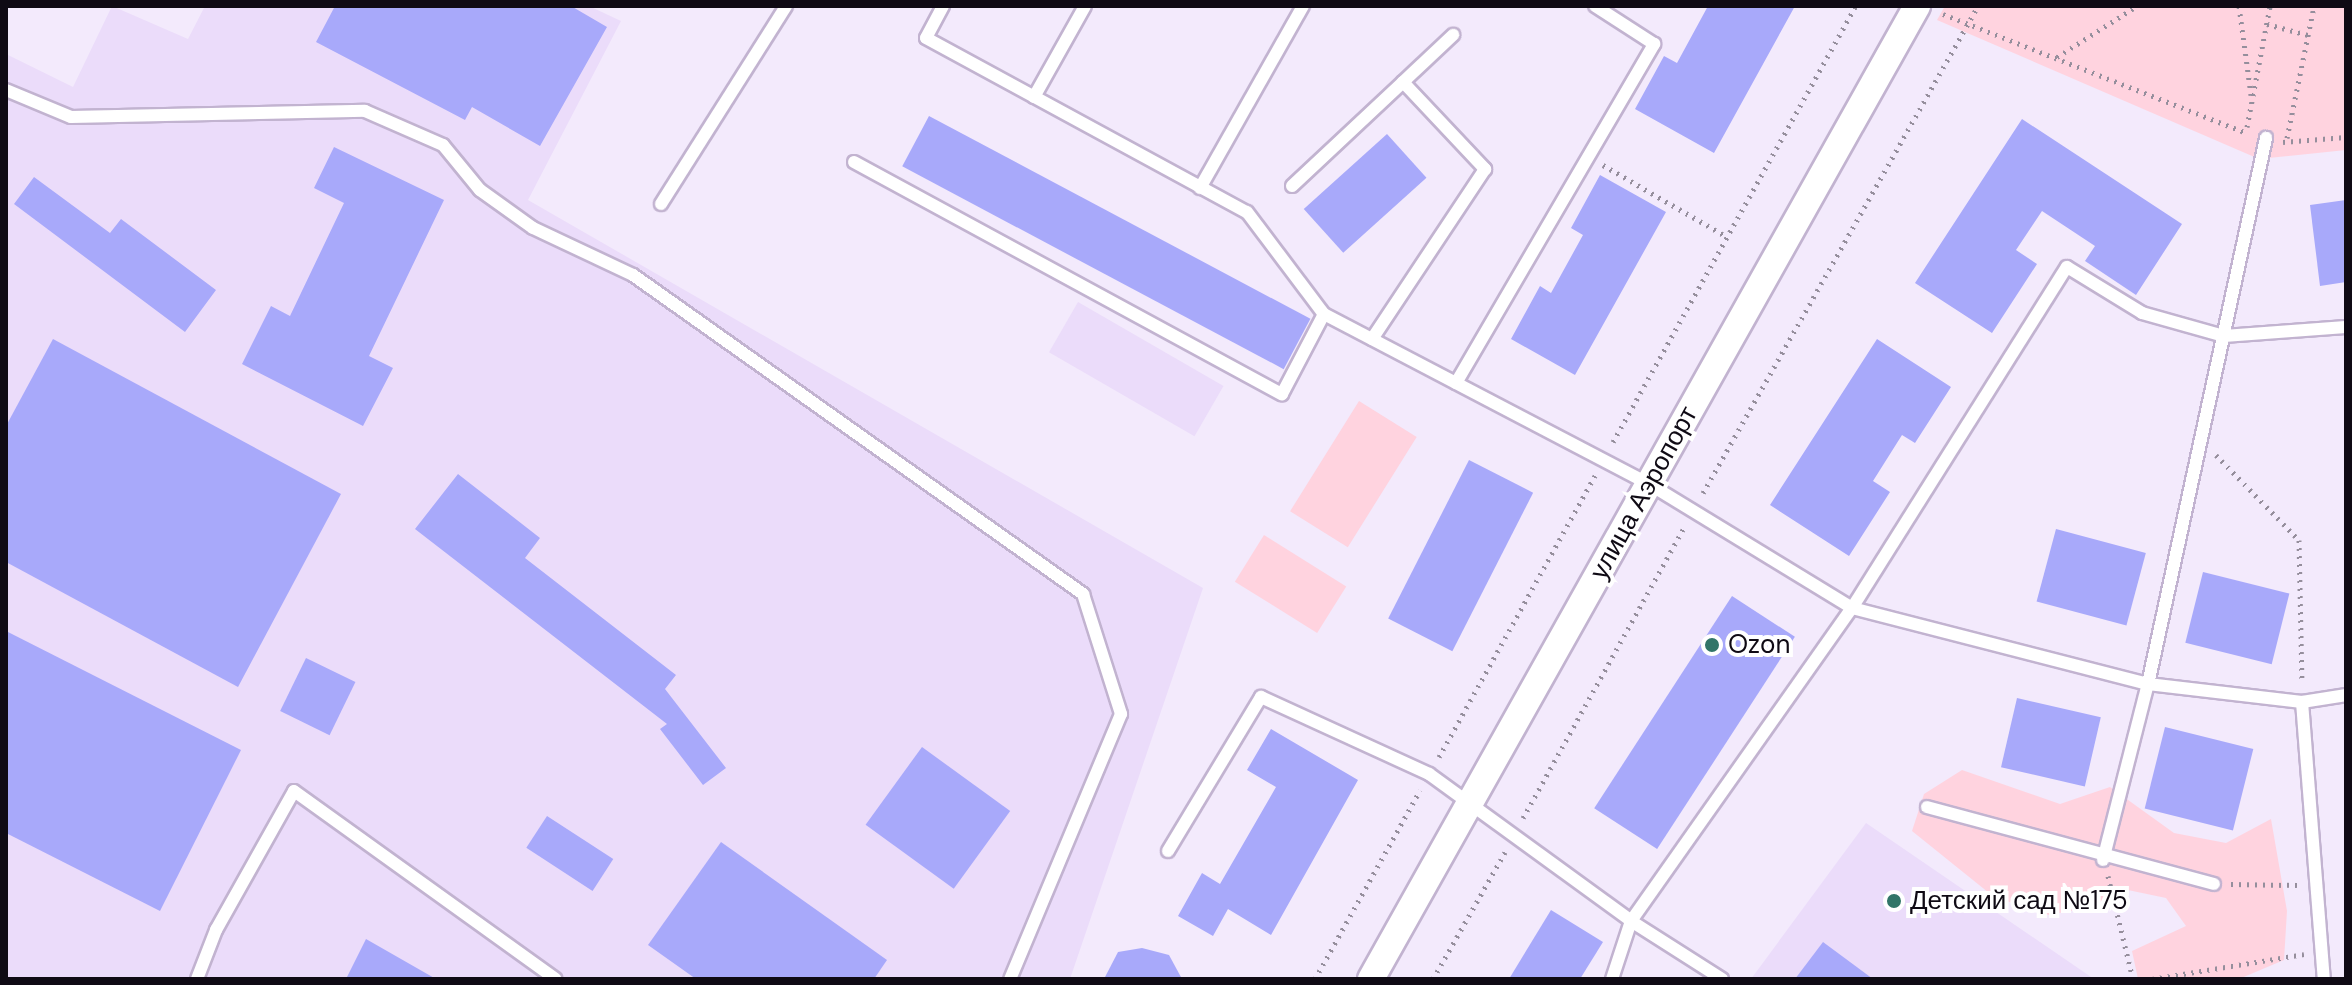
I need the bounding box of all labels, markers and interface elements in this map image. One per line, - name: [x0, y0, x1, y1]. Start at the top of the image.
- street label: улица Аэропорт: [1584, 401, 1704, 585]
- place label: Ozon: [1728, 629, 1790, 661]
- marker: Ozon: [1703, 636, 1721, 654]
- place label: Детский сад №175: [1910, 885, 2128, 917]
- marker: Детский сад №175: [1885, 892, 1903, 910]

